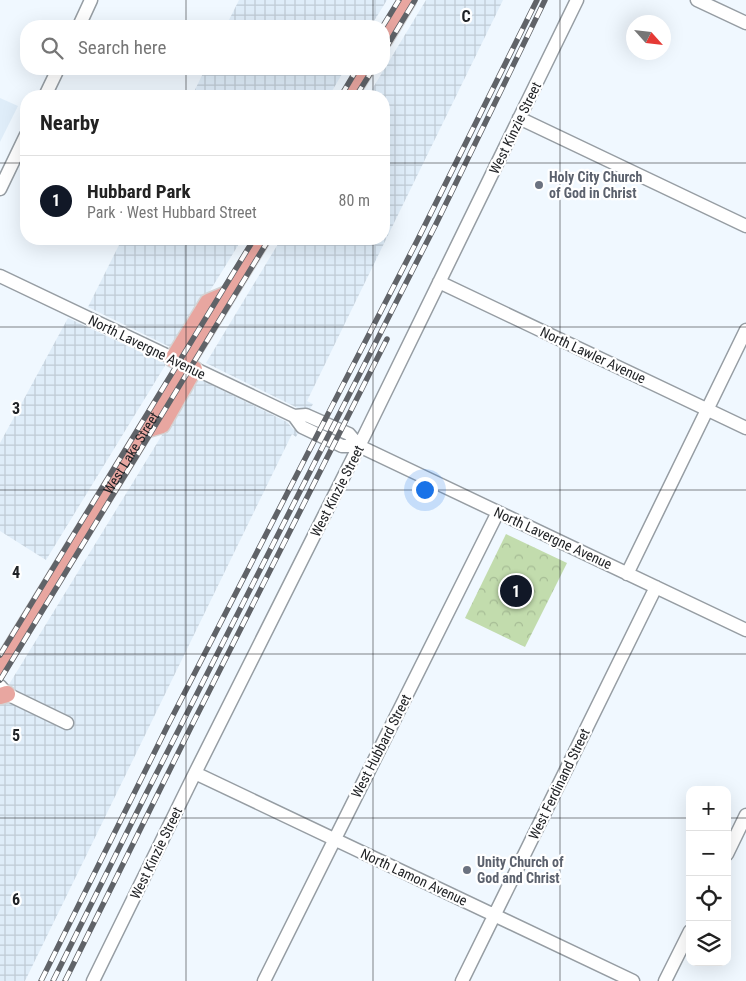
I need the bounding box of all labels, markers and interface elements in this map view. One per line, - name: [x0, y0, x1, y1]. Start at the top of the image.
- text: C: [461, 7, 471, 26]
- north arrow: [626, 15, 671, 60]
- search box: [20, 20, 390, 75]
- icon: search: [38, 34, 66, 62]
- text: Search here: [78, 36, 166, 59]
- street label: West Kinzie Street: [486, 79, 544, 177]
- text: Nearby: [40, 111, 99, 135]
- place label: Holy City Church of God in Christ: [549, 169, 643, 201]
- marker: Holy City Church of God in Christ: [533, 179, 545, 191]
- text: Hubbard Park: [87, 180, 191, 203]
- text: 1: [52, 191, 60, 210]
- text: 80 m: [338, 191, 370, 210]
- text: Park · West Hubbard Street: [87, 203, 257, 222]
- street label: North Lavergne Avenue: [86, 312, 208, 382]
- street label: North Lawler Avenue: [538, 324, 649, 387]
- text: 3: [12, 399, 20, 418]
- street label: West Lake Street: [100, 409, 162, 497]
- street label: West Kinzie Street: [307, 443, 367, 539]
- your location: [412, 477, 438, 503]
- street label: North Lavergne Avenue: [492, 504, 615, 572]
- text: 4: [12, 563, 20, 582]
- pin: 1: [500, 572, 532, 610]
- street label: West Hubbard Street: [348, 692, 414, 800]
- text: 5: [12, 726, 20, 745]
- street label: West Ferdinand Street: [525, 726, 593, 842]
- map controls: [686, 786, 731, 966]
- button: +: [686, 786, 731, 831]
- street label: West Kinzie Street: [127, 804, 185, 902]
- button: −: [686, 831, 731, 876]
- street label: North Lamon Avenue: [358, 845, 470, 909]
- place label: Unity Church of God and Christ: [477, 854, 564, 886]
- marker: Unity Church of God and Christ: [461, 864, 473, 876]
- button: locate: [686, 876, 731, 921]
- text: 6: [12, 890, 20, 909]
- button: layers: [686, 921, 731, 966]

